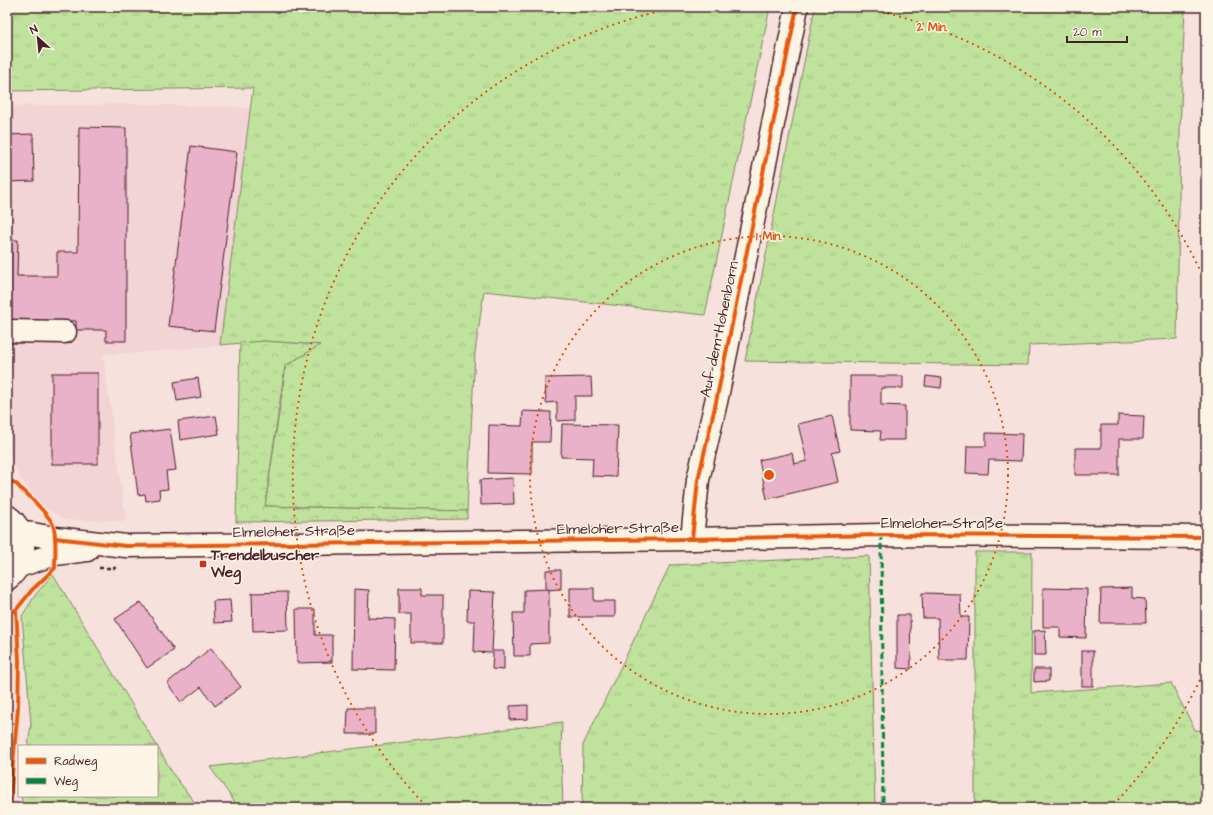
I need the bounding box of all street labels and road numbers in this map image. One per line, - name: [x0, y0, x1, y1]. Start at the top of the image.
- street label: Auf dem Hohenborn: [695, 259, 744, 399]
- street label: Elmeloher Straße: [881, 513, 1003, 534]
- street label: Elmeloher Straße: [557, 517, 679, 540]
- street label: Elmeloher Straße: [233, 520, 355, 543]

